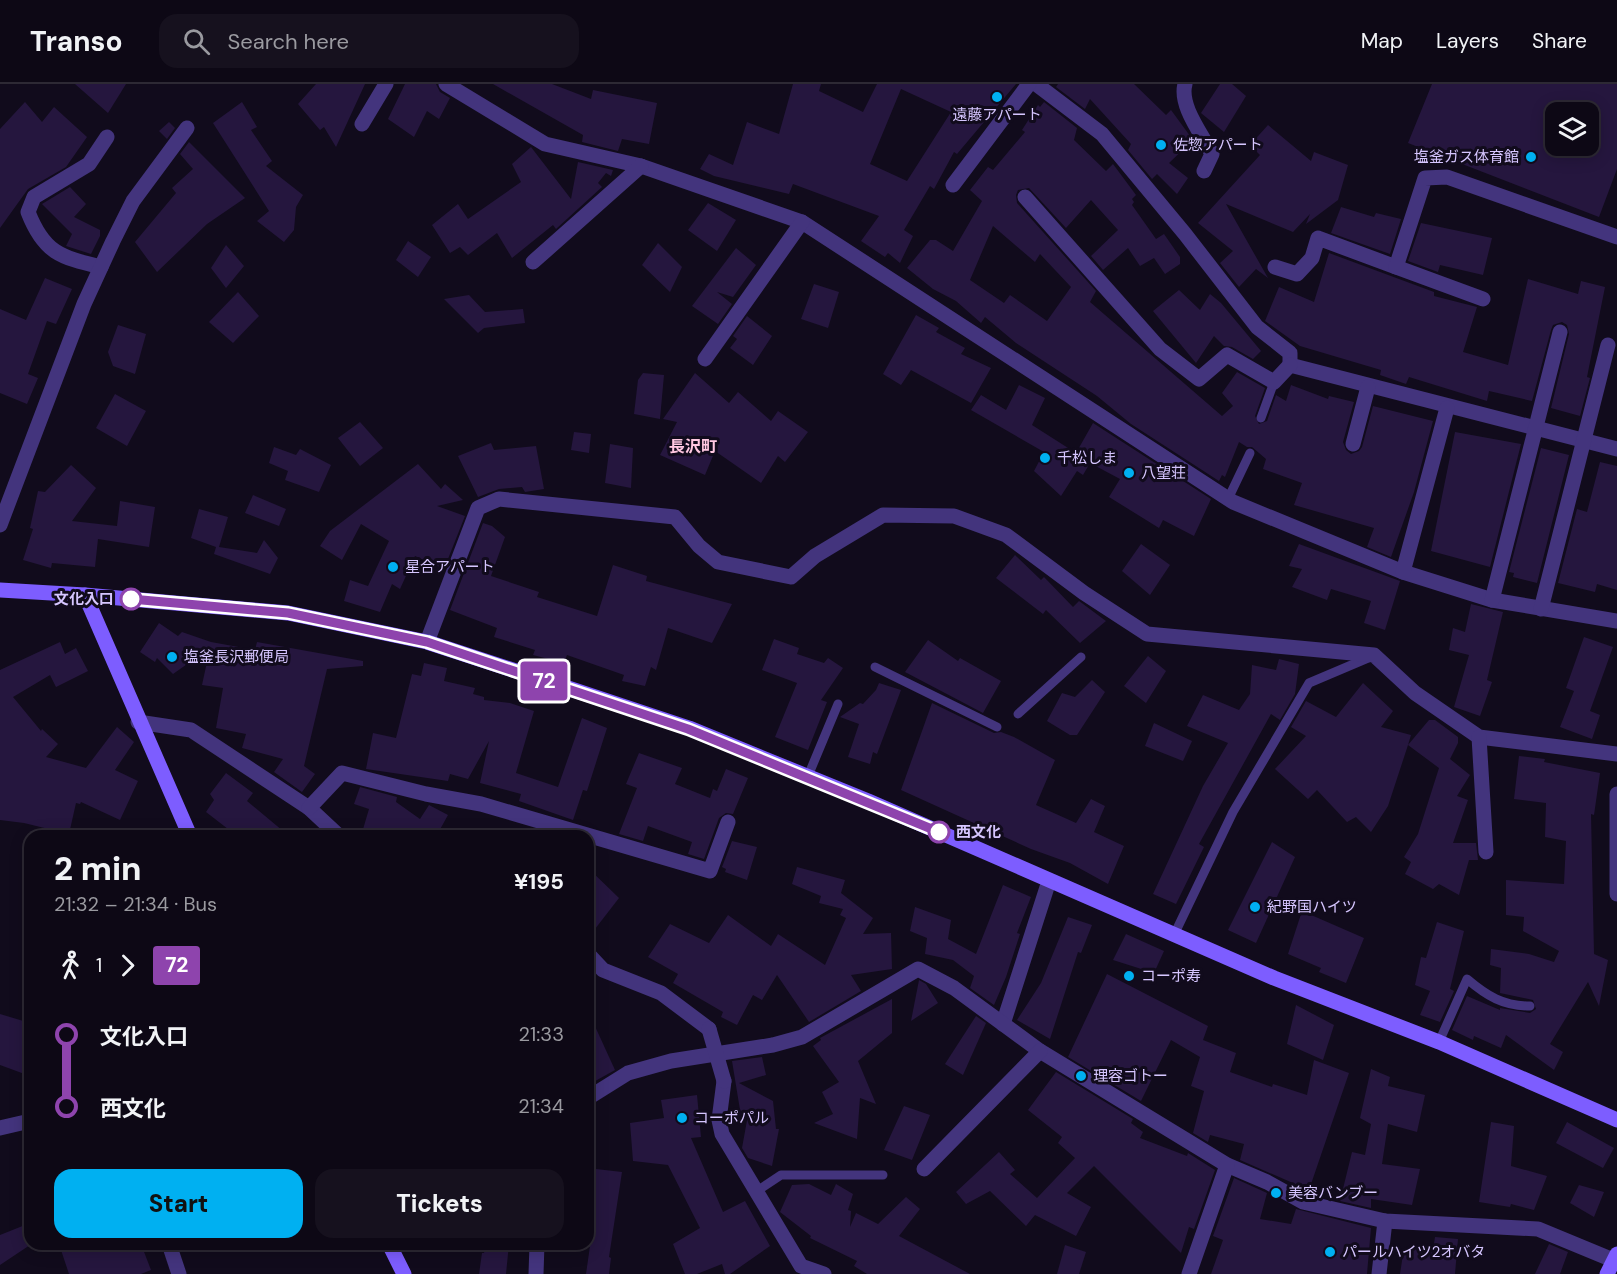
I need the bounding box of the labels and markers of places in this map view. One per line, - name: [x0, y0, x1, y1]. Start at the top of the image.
- marker: 遠藤アパート: [990, 90, 1004, 104]
- place label: 遠藤アパート: [952, 105, 1042, 125]
- place label: 佐惣アパート: [1173, 135, 1263, 155]
- marker: 佐惣アパート: [1154, 138, 1168, 152]
- place label: 塩釜ガス体育館: [1414, 147, 1519, 167]
- marker: 塩釜ガス体育館: [1524, 150, 1538, 164]
- place label: 千松しま: [1057, 448, 1117, 468]
- marker: 千松しま: [1038, 451, 1052, 465]
- place label: 八望荘: [1141, 463, 1186, 483]
- marker: 八望荘: [1122, 466, 1136, 480]
- place label: 星合アパート: [405, 557, 495, 577]
- marker: 星合アパート: [386, 560, 400, 574]
- marker: 文化入口: [120, 588, 142, 610]
- place label: 文化入口: [54, 589, 114, 609]
- place label: 塩釜長沢郵便局: [184, 647, 289, 667]
- marker: 塩釜長沢郵便局: [165, 650, 179, 664]
- marker: 西文化: [928, 821, 950, 843]
- place label: 西文化: [956, 822, 1001, 842]
- place label: 紀野国ハイツ: [1267, 897, 1357, 917]
- marker: 紀野国ハイツ: [1248, 900, 1262, 914]
- place label: コーポ寿: [1141, 966, 1201, 986]
- marker: コーポ寿: [1122, 969, 1136, 983]
- place label: 理容ゴトー: [1093, 1066, 1168, 1086]
- marker: 理容ゴトー: [1074, 1069, 1088, 1083]
- place label: コーポパル: [694, 1108, 769, 1128]
- marker: コーポパル: [675, 1111, 689, 1125]
- place label: 美容バンブー: [1288, 1183, 1378, 1203]
- marker: 美容バンブー: [1269, 1186, 1283, 1200]
- place label: パールハイツ2オバタ: [1342, 1242, 1485, 1262]
- marker: パールハイツ2オバタ: [1323, 1245, 1337, 1259]

